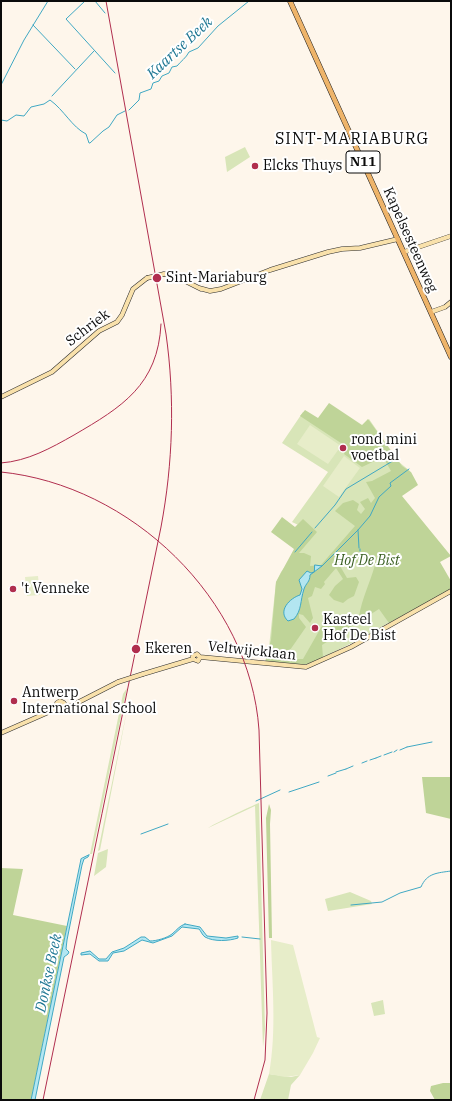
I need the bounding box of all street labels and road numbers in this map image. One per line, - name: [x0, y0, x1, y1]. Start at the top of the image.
- road number: N11: [346, 151, 380, 173]
- street label: Kapelsesteenweg: [379, 185, 441, 295]
- street label: Schriek: [63, 306, 113, 350]
- street label: Veltwijcklaan: [207, 638, 297, 664]

